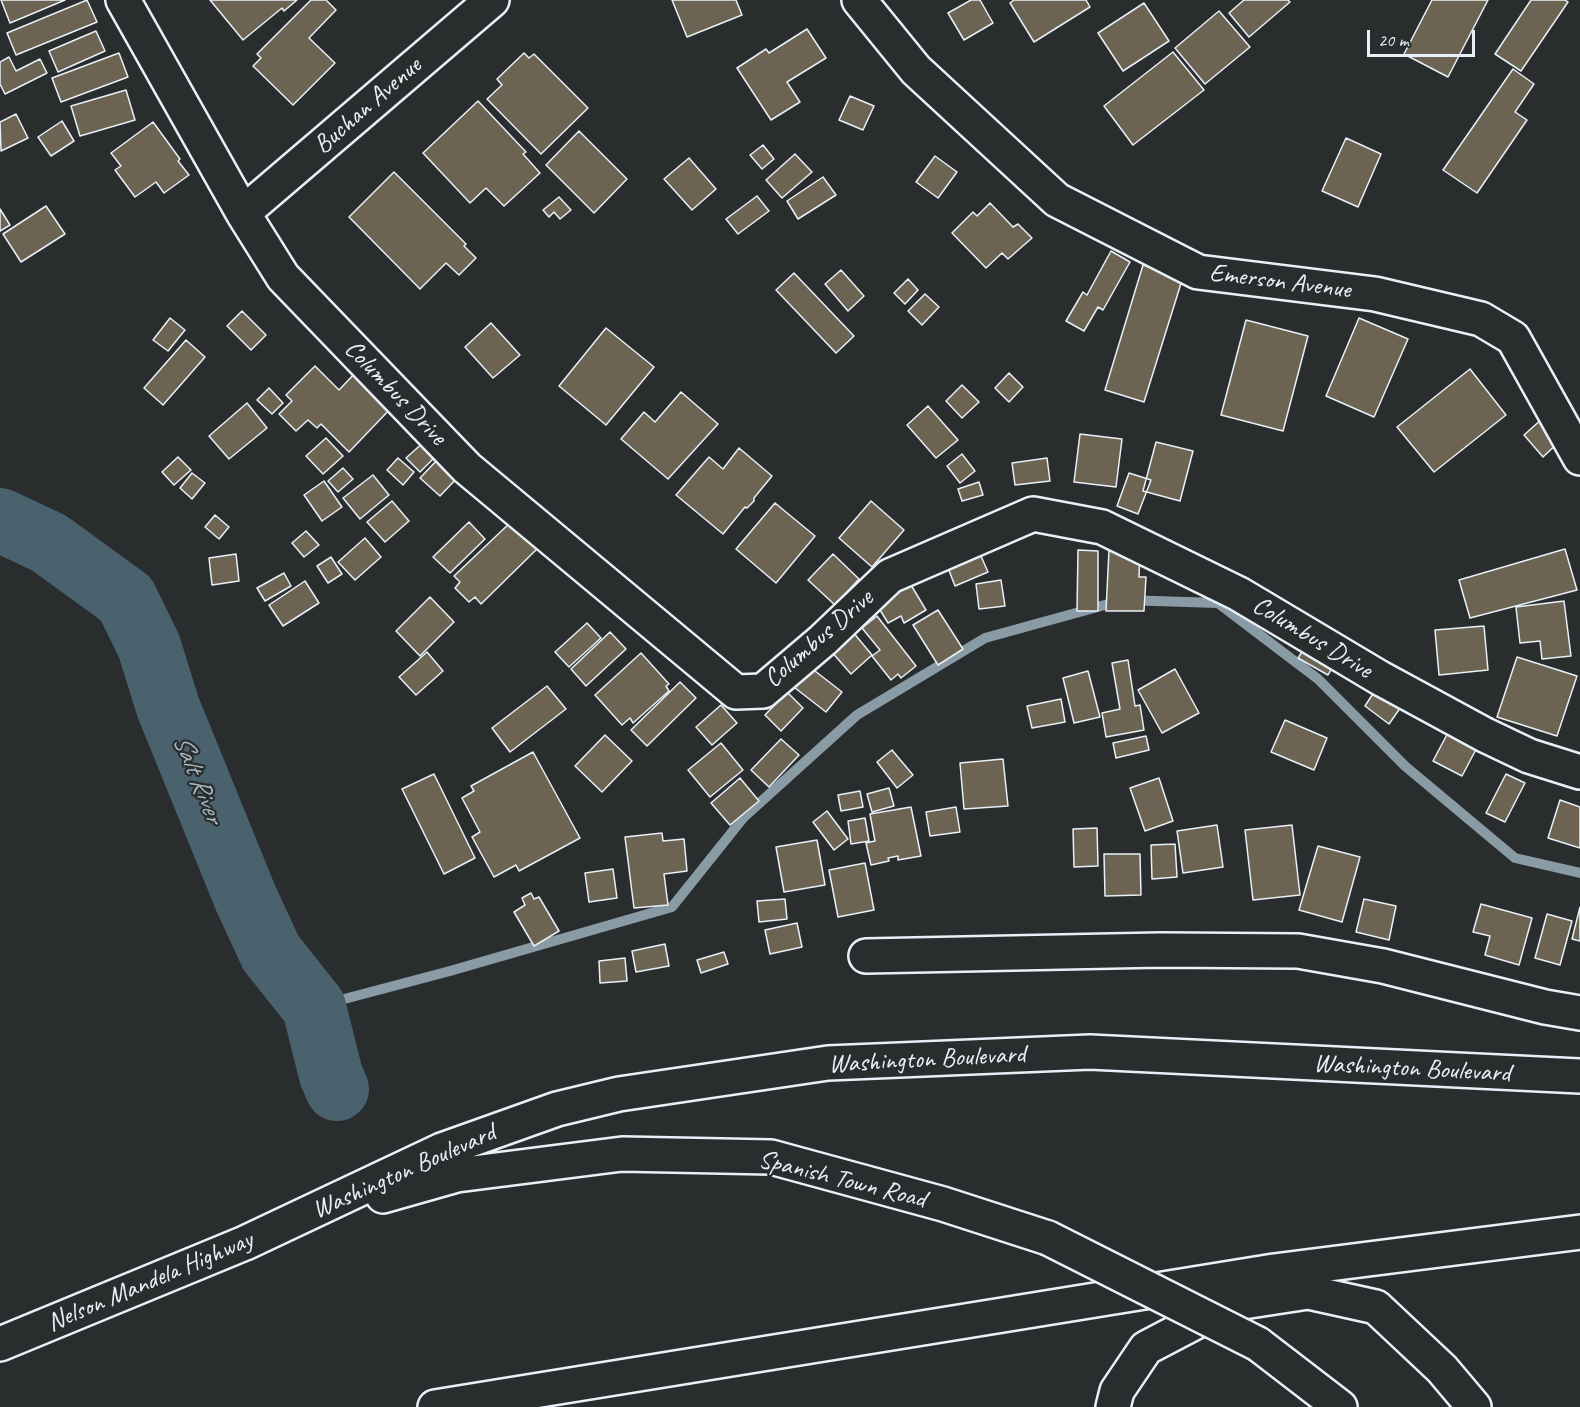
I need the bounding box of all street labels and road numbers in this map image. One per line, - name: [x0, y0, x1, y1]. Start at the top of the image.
- street label: Buchan Avenue: [308, 51, 428, 161]
- street label: Emerson Avenue: [1208, 258, 1352, 306]
- street label: Columbus Drive: [337, 334, 453, 452]
- street label: Columbus Drive: [758, 583, 880, 695]
- street label: Columbus Drive: [1246, 590, 1378, 686]
- street label: Washington Boulevard: [828, 1039, 1026, 1081]
- street label: Washington Boulevard: [1313, 1048, 1511, 1090]
- street label: Washington Boulevard: [308, 1118, 500, 1226]
- street label: Spanish Town Road: [755, 1144, 929, 1216]
- street label: Nelson Mandela Highway: [43, 1225, 257, 1339]

